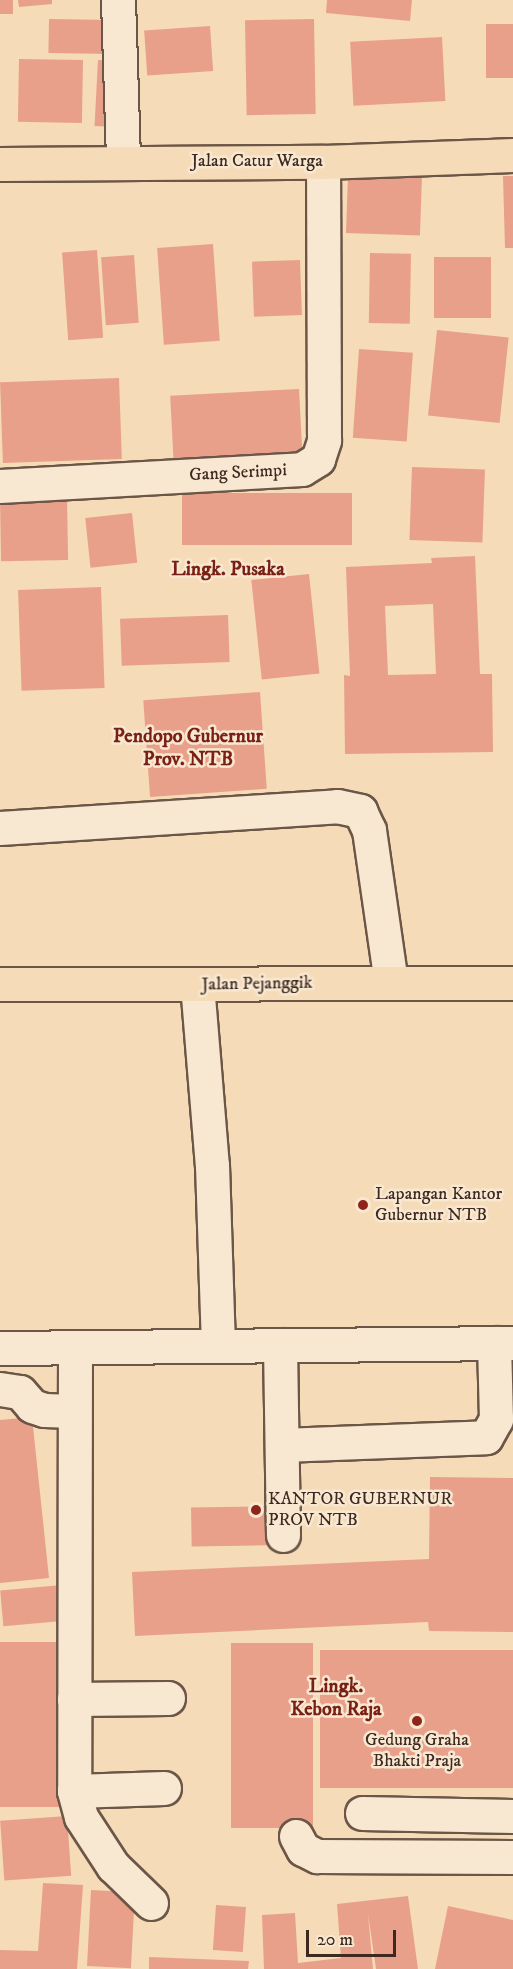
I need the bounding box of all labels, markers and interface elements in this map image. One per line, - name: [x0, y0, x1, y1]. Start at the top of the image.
- street label: Jalan Catur Warga: [191, 150, 323, 172]
- street label: Gang Serimpi: [189, 460, 287, 486]
- district label: Lingk. Pusaka: [171, 557, 285, 581]
- district label: Pendopo Gubernur Prov. NTB: [113, 725, 263, 772]
- street label: Jalan Pejanggik: [201, 972, 313, 996]
- place label: Lapangan Kantor Gubernur NTB: [375, 1184, 502, 1226]
- marker: Lapangan Kantor Gubernur NTB: [356, 1198, 370, 1212]
- place label: KANTOR GUBERNUR PROV NTB: [268, 1489, 452, 1532]
- marker: KANTOR GUBERNUR PROV NTB: [249, 1503, 263, 1517]
- district label: Lingk. Kebon Raja: [290, 1674, 382, 1721]
- marker: Gedung Graha Bhakti Praja: [410, 1714, 424, 1728]
- place label: Gedung Graha Bhakti Praja: [365, 1730, 469, 1772]
- scale bar: [309, 1918, 399, 1956]
- text: 20 m: [317, 1929, 353, 1951]

